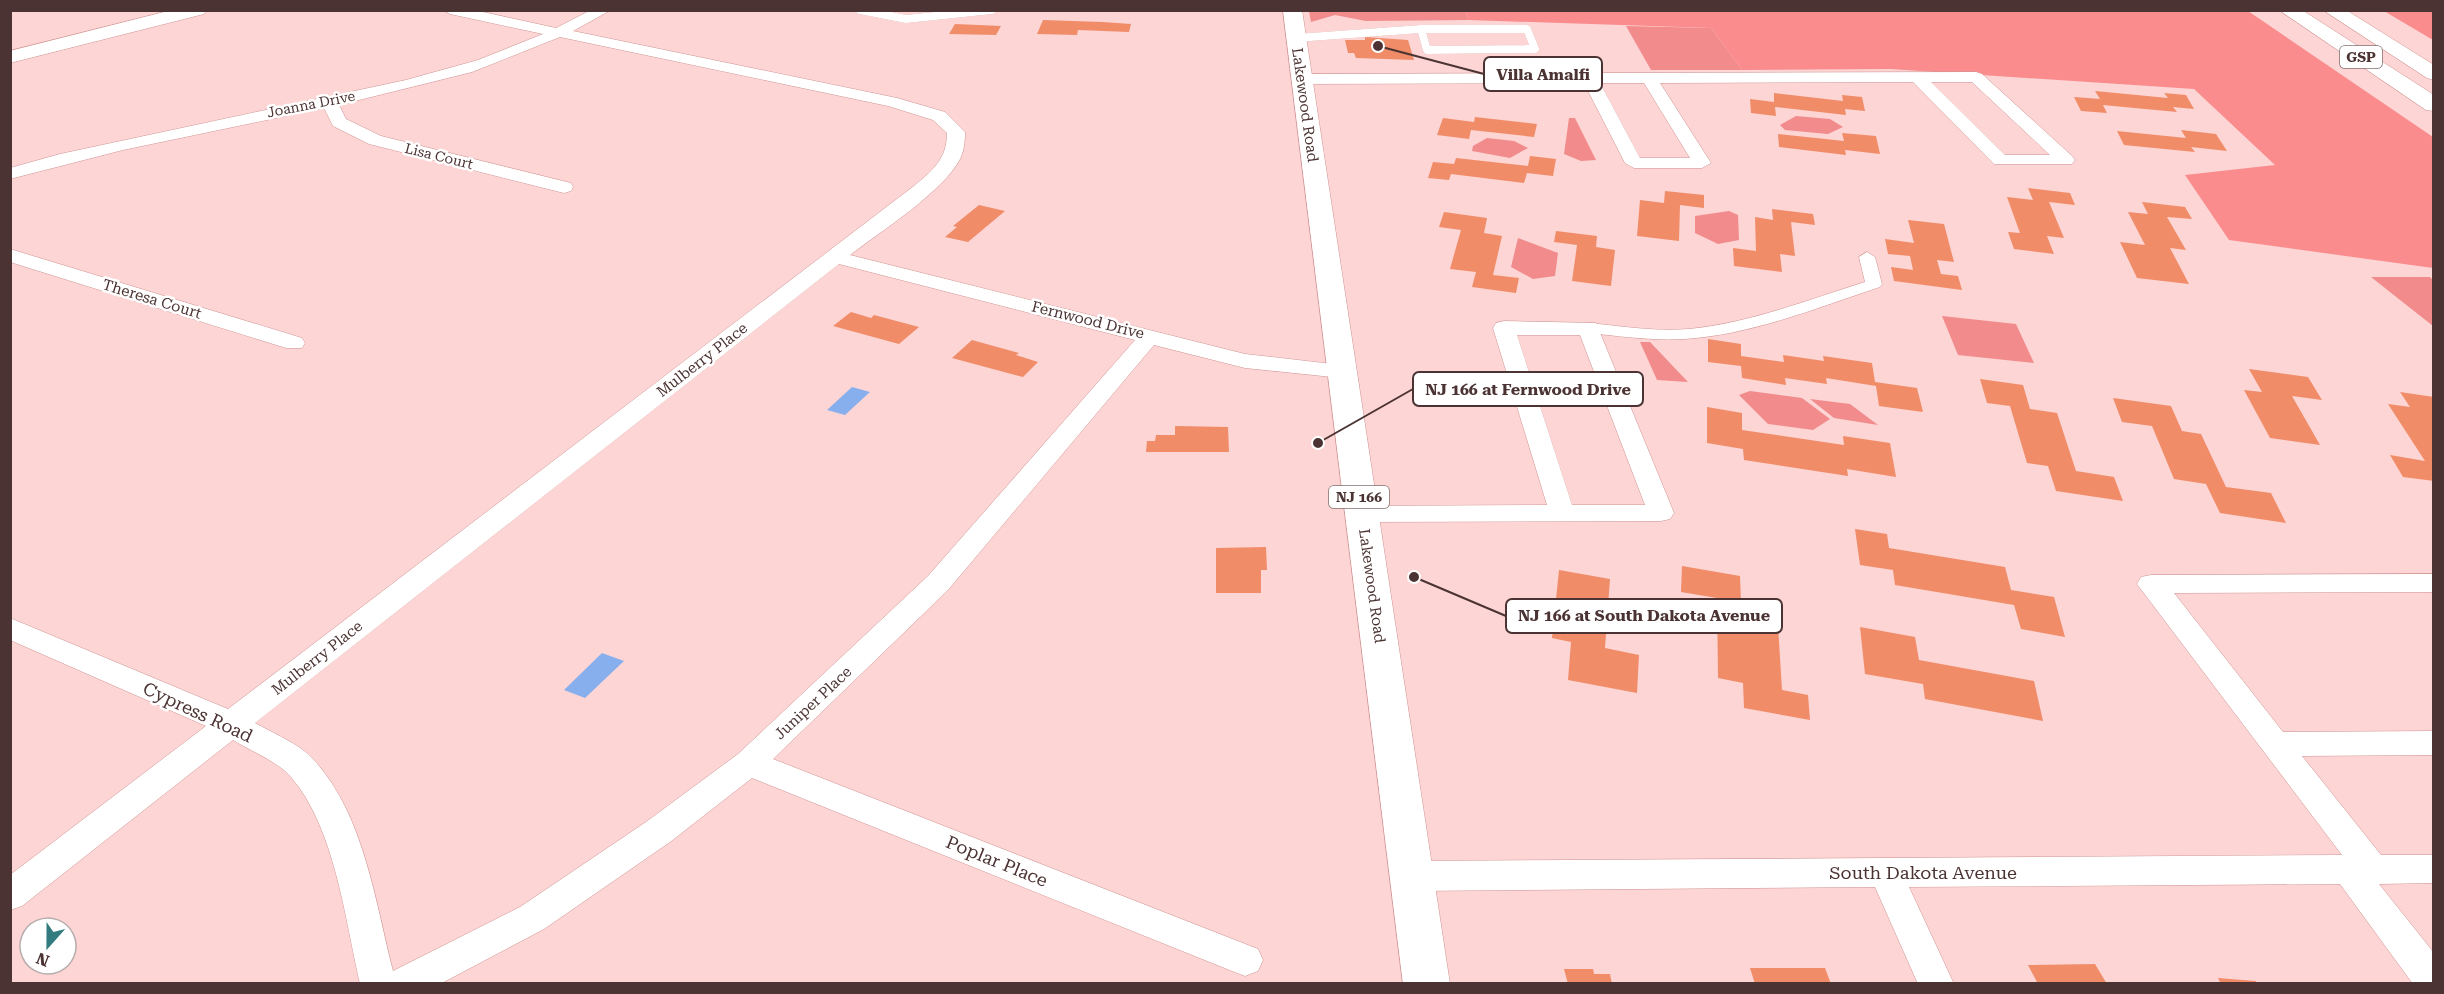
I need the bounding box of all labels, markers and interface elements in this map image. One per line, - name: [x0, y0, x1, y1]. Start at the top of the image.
- road number: GSP: [2340, 46, 2382, 68]
- street label: Lakewood Road: [1288, 47, 1322, 164]
- callout: Villa Amalfi: [1484, 57, 1602, 91]
- text: Villa Amalfi: [1496, 65, 1590, 84]
- street label: Joanna Drive: [266, 88, 357, 120]
- street label: Lisa Court: [403, 140, 475, 172]
- street label: Theresa Court: [100, 275, 204, 323]
- street label: Fernwood Drive: [1030, 297, 1146, 343]
- street label: Mulberry Place: [653, 319, 751, 401]
- callout: NJ 166 at Fernwood Drive: [1413, 372, 1643, 406]
- text: NJ 166 at Fernwood Drive: [1425, 380, 1631, 399]
- road number: NJ 166: [1329, 486, 1389, 508]
- street label: Lakewood Road: [1355, 528, 1389, 645]
- callout: NJ 166 at South Dakota Avenue: [1506, 599, 1782, 633]
- text: NJ 166 at South Dakota Avenue: [1518, 606, 1770, 625]
- street label: Mulberry Place: [268, 617, 366, 699]
- street label: Juniper Place: [771, 663, 855, 743]
- street label: Cypress Road: [140, 677, 257, 747]
- street label: Poplar Place: [943, 831, 1051, 891]
- street label: South Dakota Avenue: [1829, 862, 2017, 883]
- north arrow: [18, 916, 78, 976]
- text: N: [34, 948, 52, 971]

